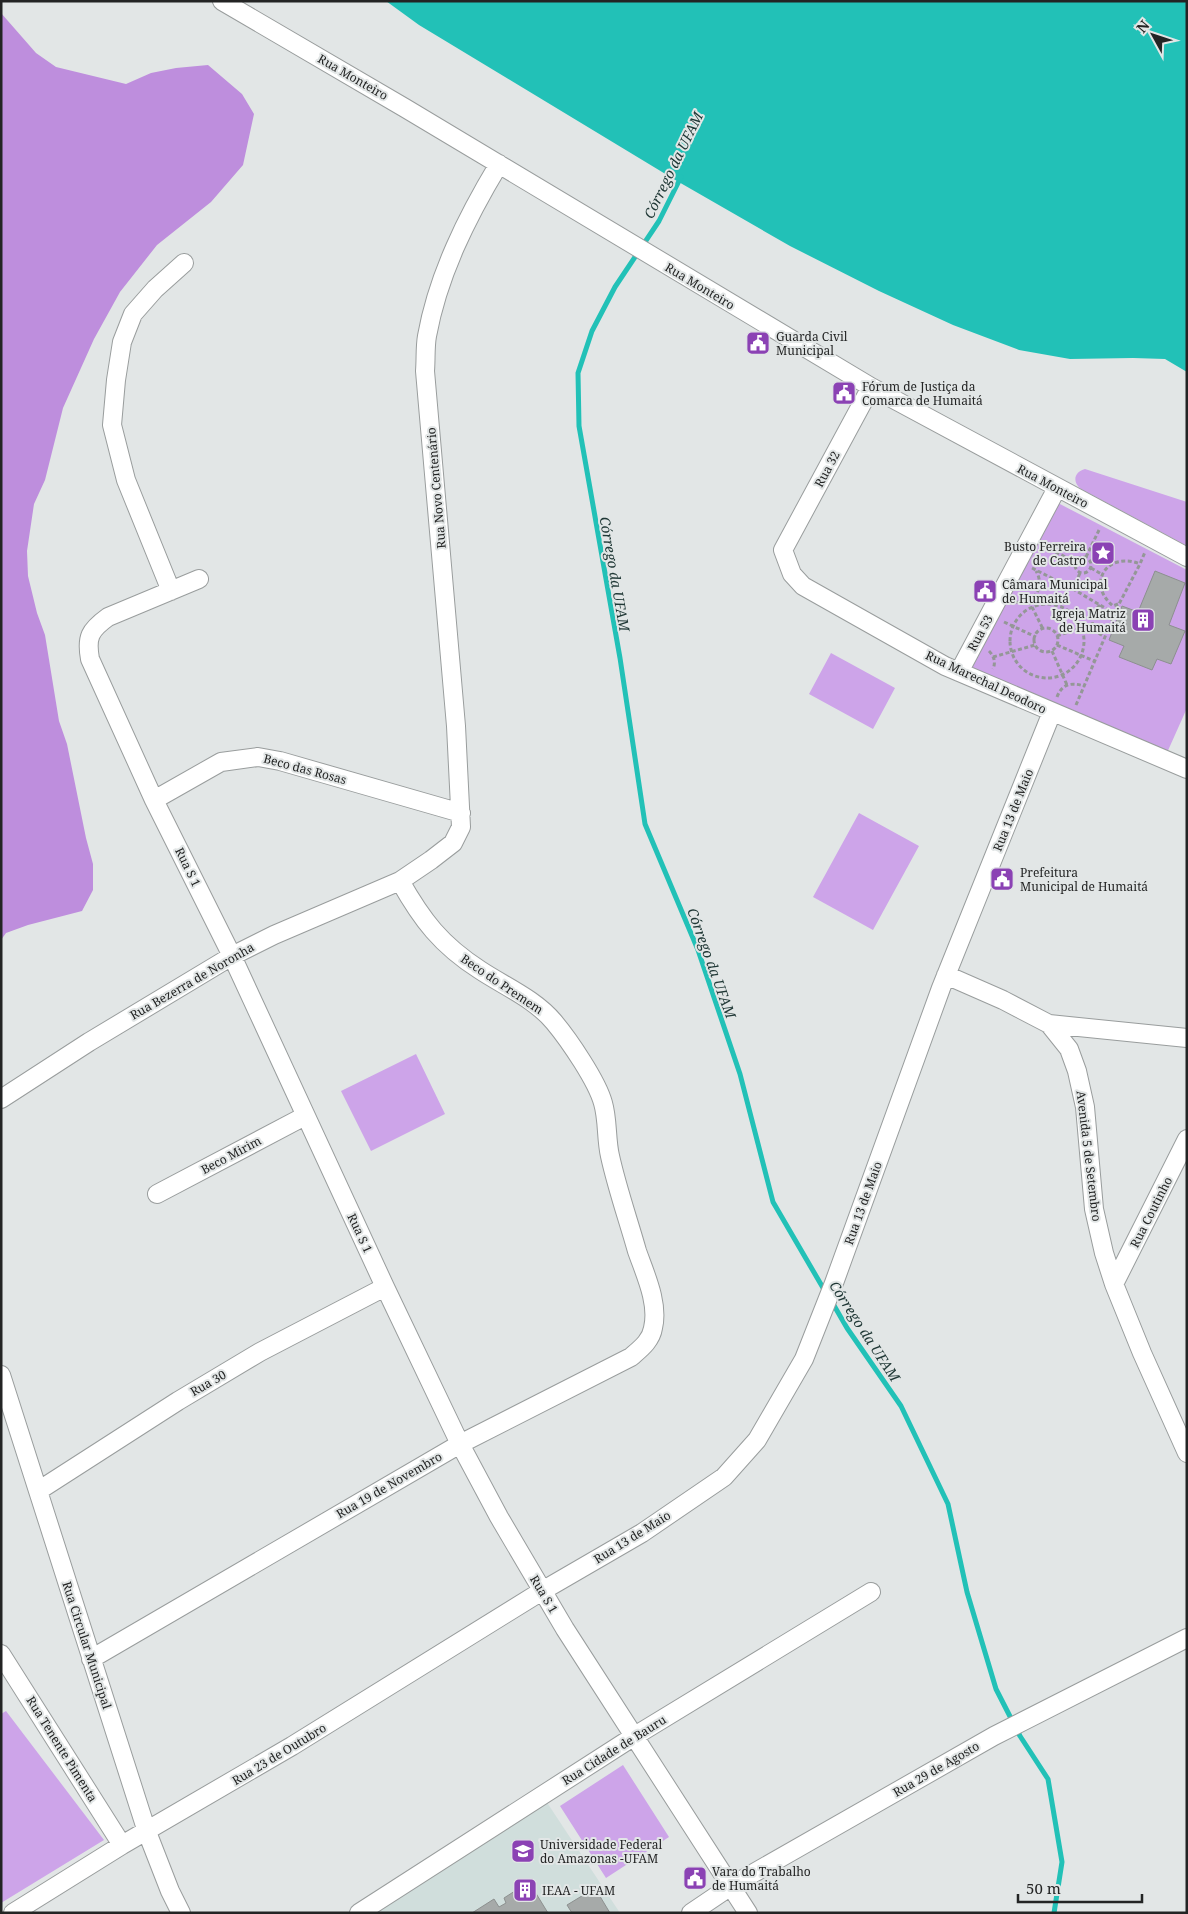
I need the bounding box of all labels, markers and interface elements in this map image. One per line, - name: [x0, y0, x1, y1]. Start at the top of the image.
- north arrow: [1128, 10, 1178, 60]
- text: N: [1132, 16, 1153, 37]
- street label: Rua Monteiro: [315, 50, 391, 104]
- water label: Córrego da UFAM: [639, 108, 707, 221]
- street label: Rua Monteiro: [662, 259, 738, 313]
- place label: Guarda Civil Municipal: [776, 328, 848, 359]
- public building icon: Guarda Civil Municipal: [745, 330, 771, 356]
- place label: Fórum de Justiça da Comarca de Humaitá: [862, 378, 983, 409]
- public building icon: Fórum de Justiça da Comarca de Humaitá: [831, 380, 857, 406]
- street label: Rua Novo Centenário: [422, 427, 450, 549]
- street label: Rua 32: [810, 448, 844, 490]
- street label: Rua Monteiro: [1014, 460, 1092, 512]
- water label: Córrego da UFAM: [596, 515, 635, 634]
- place label: Busto Ferreira de Castro: [1004, 538, 1086, 569]
- place icon: Busto Ferreira de Castro: [1090, 540, 1116, 566]
- place label: Câmara Municipal de Humaitá: [1002, 576, 1108, 607]
- public building icon: Câmara Municipal de Humaitá: [972, 578, 998, 604]
- place label: Igreja Matriz de Humaitá: [1052, 605, 1126, 636]
- building icon: Igreja Matriz de Humaitá: [1130, 607, 1156, 633]
- street label: Rua 53: [963, 612, 997, 654]
- street label: Rua Marechal Deodoro: [923, 647, 1049, 718]
- street label: Beco das Rosas: [262, 750, 348, 788]
- street label: Rua 13 de Maio: [989, 766, 1037, 854]
- street label: Rua S 1: [171, 845, 205, 889]
- place label: Prefeitura Municipal de Humaitá: [1020, 864, 1148, 895]
- public building icon: Prefeitura Municipal de Humaitá: [989, 866, 1015, 892]
- water label: Córrego da UFAM: [683, 905, 741, 1022]
- street label: Rua Bezerra de Noronha: [127, 938, 257, 1024]
- street label: Beco do Premem: [457, 950, 547, 1018]
- street label: Avenida 5 de Setembro: [1073, 1090, 1105, 1222]
- street label: Beco Mirim: [198, 1132, 264, 1178]
- street label: Rua 13 de Maio: [840, 1159, 886, 1247]
- street label: Rua Coutinho: [1126, 1173, 1176, 1250]
- street label: Rua S 1: [343, 1210, 377, 1256]
- water label: Córrego da UFAM: [825, 1277, 905, 1386]
- street label: Rua 30: [187, 1366, 229, 1400]
- street label: Rua 19 de Novembro: [333, 1448, 445, 1522]
- street label: Rua 13 de Maio: [590, 1507, 674, 1567]
- street label: Rua S 1: [526, 1572, 562, 1616]
- street label: Rua Circular Municipal: [58, 1579, 116, 1711]
- street label: Rua Tenente Pimenta: [23, 1693, 102, 1805]
- street label: Rua Cidade de Bauru: [559, 1711, 670, 1789]
- street label: Rua 23 de Outubro: [229, 1719, 329, 1789]
- street label: Rua 29 de Agosto: [890, 1737, 982, 1801]
- place label: Universidade Federal do Amazonas -UFAM: [540, 1836, 662, 1867]
- school or university icon: Universidade Federal do Amazonas -UFAM: [510, 1838, 536, 1864]
- place label: Vara do Trabalho de Humaitá: [712, 1863, 811, 1894]
- public building icon: Vara do Trabalho de Humaitá: [682, 1865, 708, 1891]
- scale bar: [1018, 1872, 1142, 1904]
- building icon: IEAA - UFAM: [512, 1877, 538, 1903]
- text: 50 m: [1026, 1878, 1061, 1898]
- place label: IEAA - UFAM: [542, 1882, 615, 1899]

